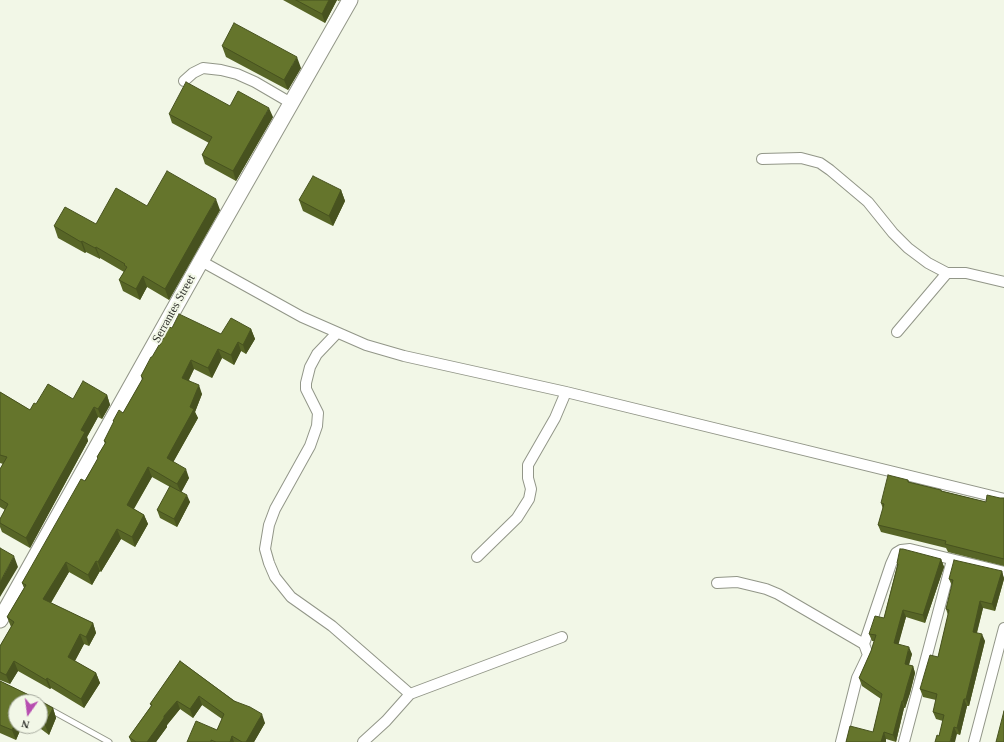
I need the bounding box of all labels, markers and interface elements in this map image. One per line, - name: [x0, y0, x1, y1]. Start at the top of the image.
- street label: Serrantes Street: [149, 272, 199, 346]
- north arrow: [8, 694, 48, 734]
- text: N: [20, 718, 31, 731]

